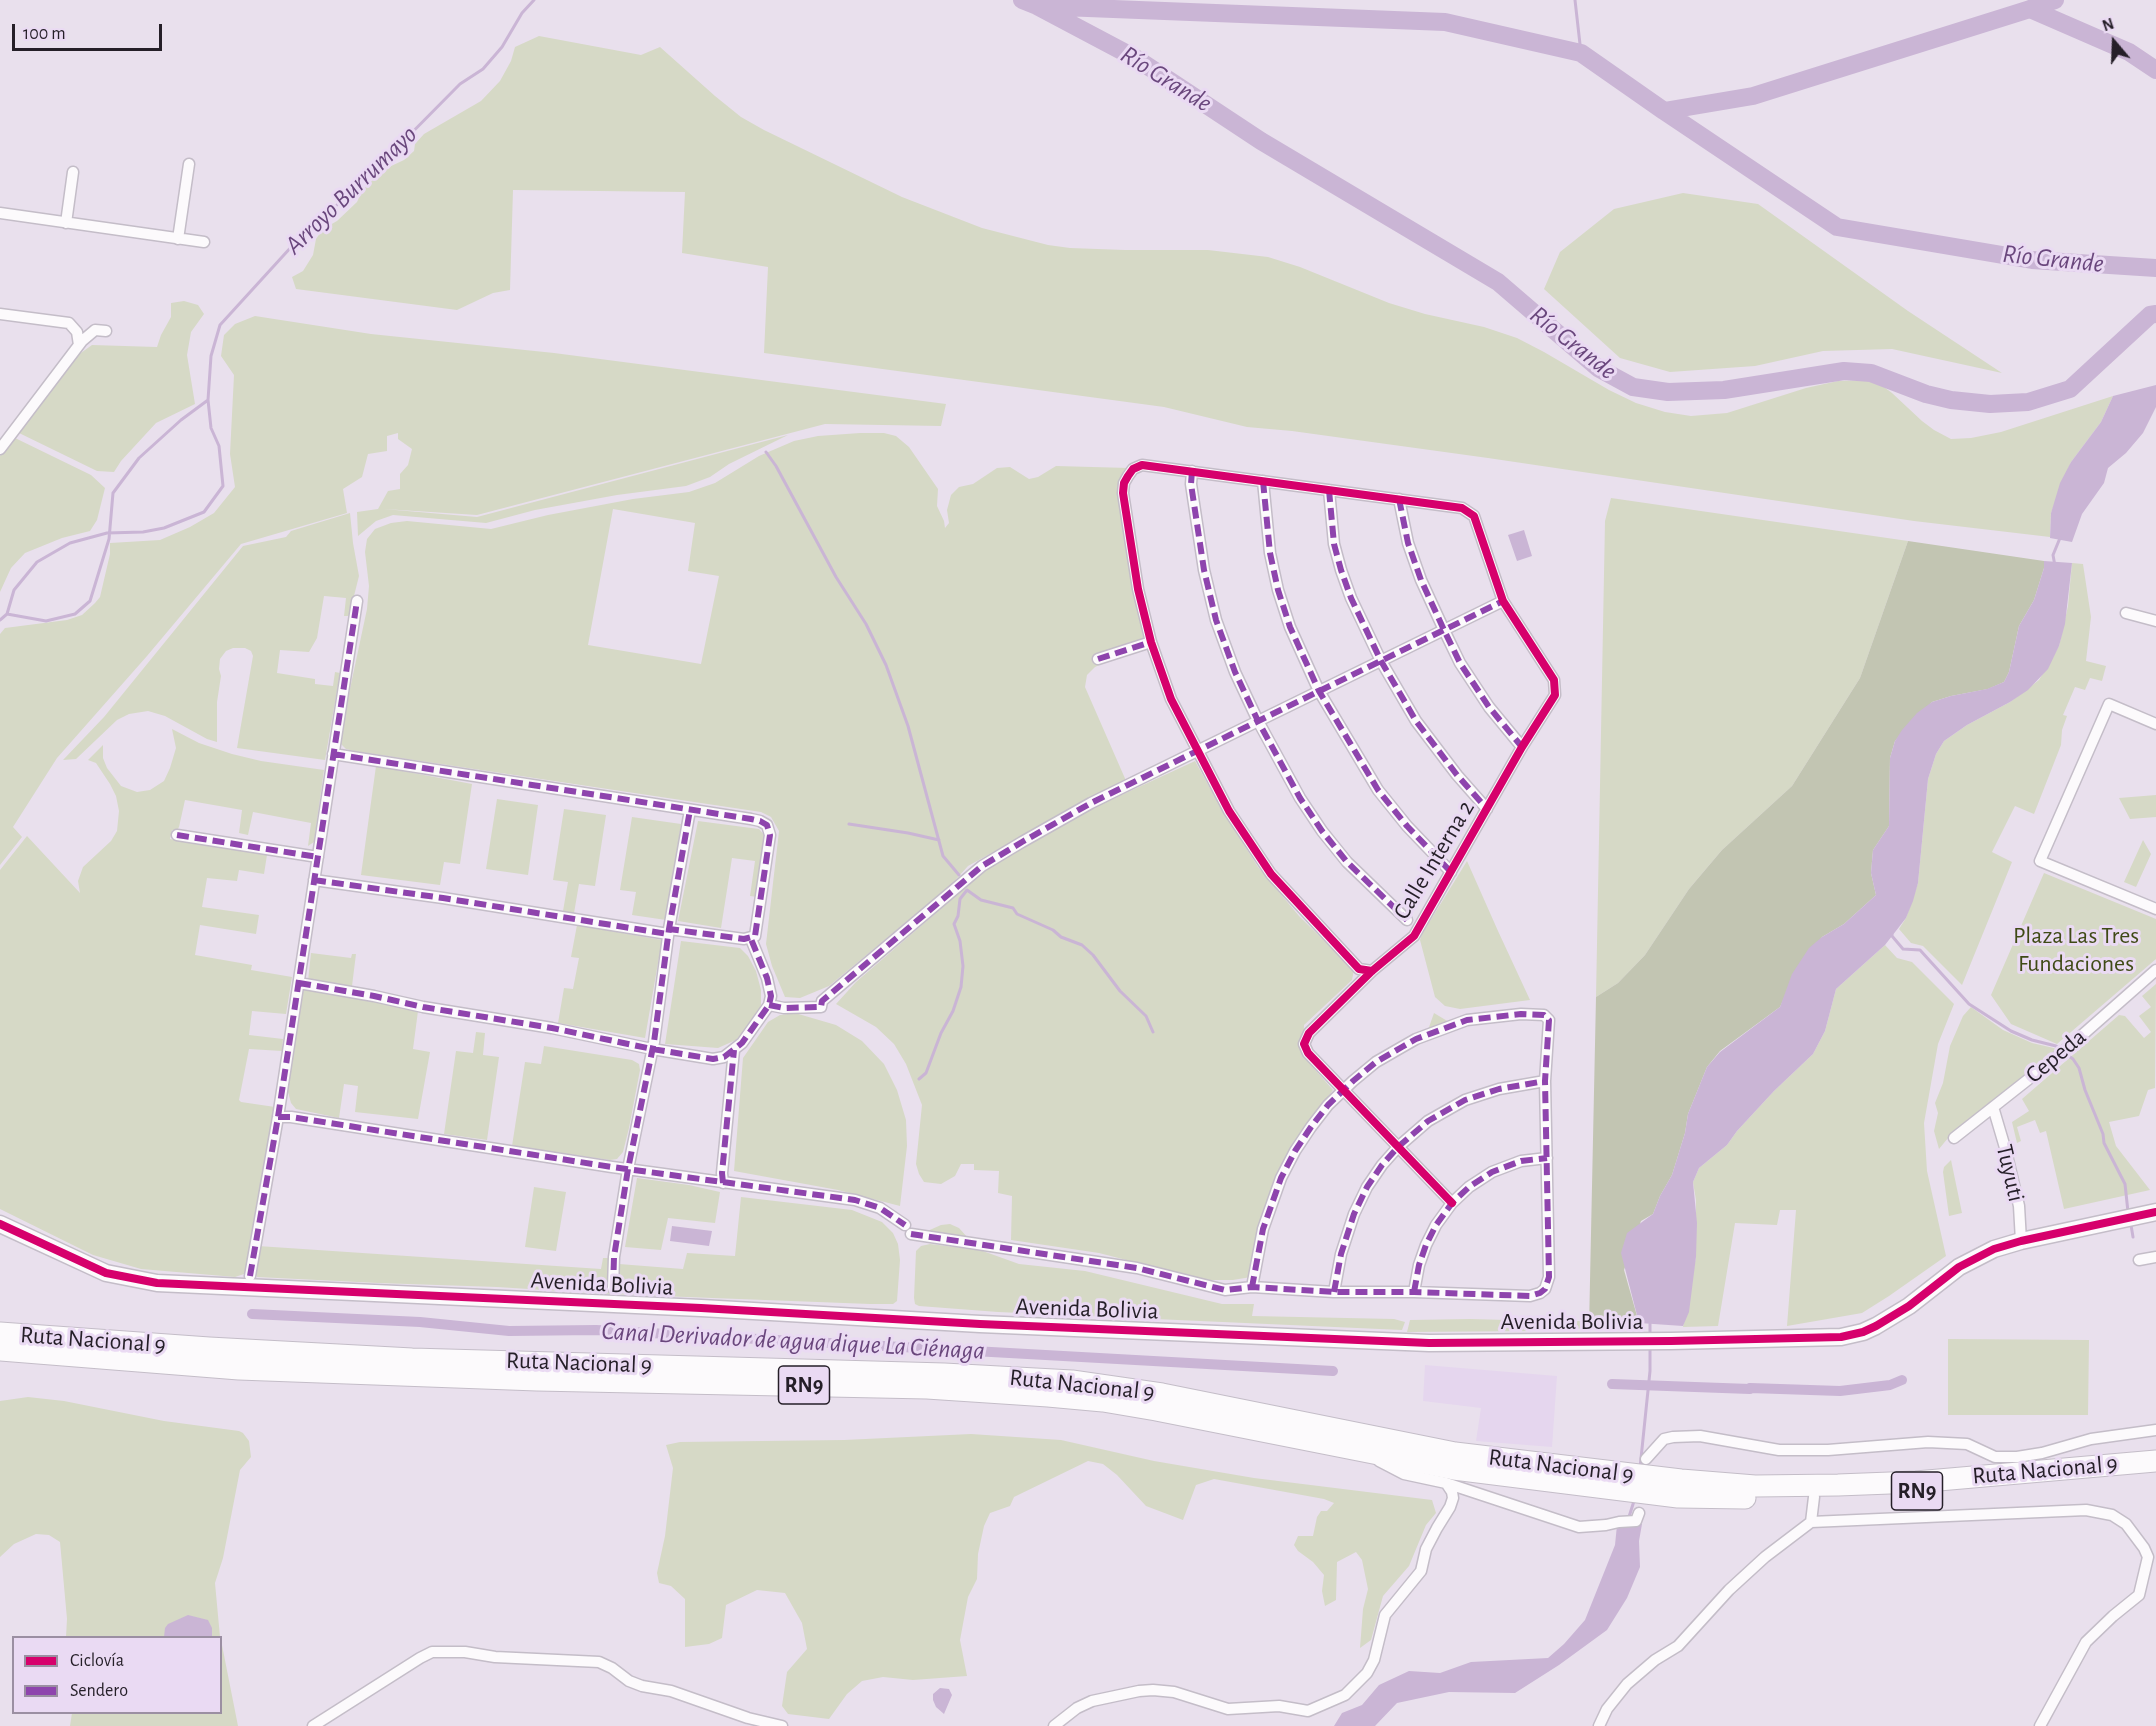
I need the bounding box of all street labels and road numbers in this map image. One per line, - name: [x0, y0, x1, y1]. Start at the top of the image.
- street label: Calle Interna 2: [1387, 795, 1481, 925]
- street label: Cepeda: [2020, 1023, 2092, 1089]
- street label: Tuyuti: [1989, 1142, 2031, 1204]
- street label: Avenida Bolivia: [530, 1266, 674, 1302]
- street label: Avenida Bolivia: [1015, 1292, 1159, 1326]
- street label: Avenida Bolivia: [1500, 1308, 1644, 1336]
- street label: Ruta Nacional 9: [19, 1321, 167, 1359]
- street label: Ruta Nacional 9: [506, 1346, 652, 1380]
- street label: Ruta Nacional 9: [1008, 1363, 1156, 1407]
- road number: RN9: [778, 1366, 830, 1404]
- street label: Ruta Nacional 9: [1487, 1443, 1635, 1489]
- street label: Ruta Nacional 9: [1971, 1449, 2119, 1491]
- road number: RN9: [1892, 1472, 1942, 1510]

